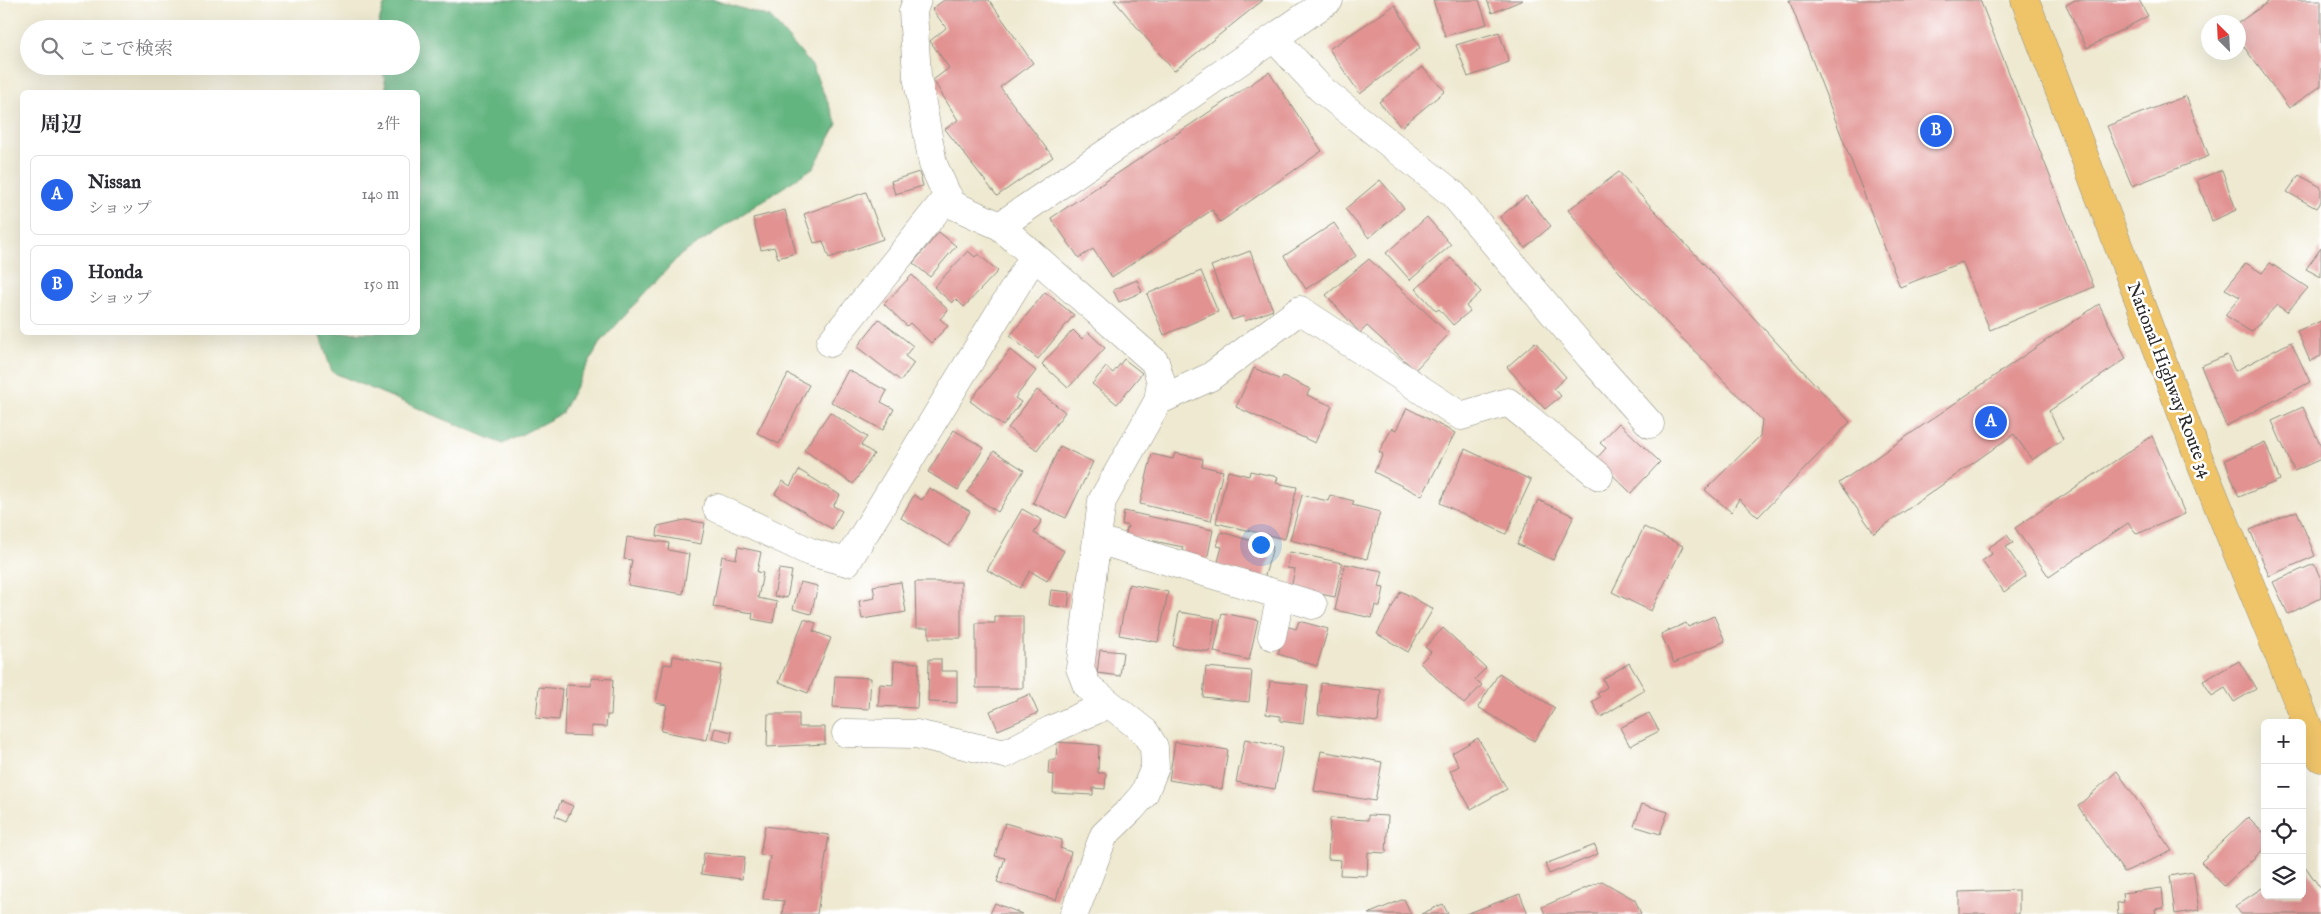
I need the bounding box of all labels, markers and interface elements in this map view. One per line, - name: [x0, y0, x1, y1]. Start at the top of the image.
- north arrow: [2201, 15, 2246, 60]
- search box: [20, 20, 420, 75]
- icon: search: [38, 34, 66, 62]
- text: ここで検索: [78, 38, 173, 62]
- text: 周辺: [40, 112, 82, 139]
- pin: B: [1920, 112, 1952, 150]
- text: 2件: [376, 115, 400, 135]
- text: Nissan: [88, 171, 141, 195]
- text: A: [52, 185, 62, 205]
- text: 140 m: [361, 185, 399, 205]
- text: ショップ: [88, 199, 152, 219]
- text: Honda: [88, 261, 143, 285]
- text: B: [52, 275, 62, 295]
- text: 150 m: [364, 275, 399, 295]
- street label: National Highway Route 34: [2121, 279, 2217, 482]
- text: ショップ: [88, 289, 152, 309]
- pin: A: [1975, 403, 2007, 441]
- your location: [1248, 532, 1274, 558]
- map controls: [2261, 719, 2306, 899]
- button: +: [2261, 719, 2306, 764]
- button: −: [2261, 764, 2306, 809]
- button: locate: [2261, 809, 2306, 854]
- button: layers: [2261, 854, 2306, 899]

